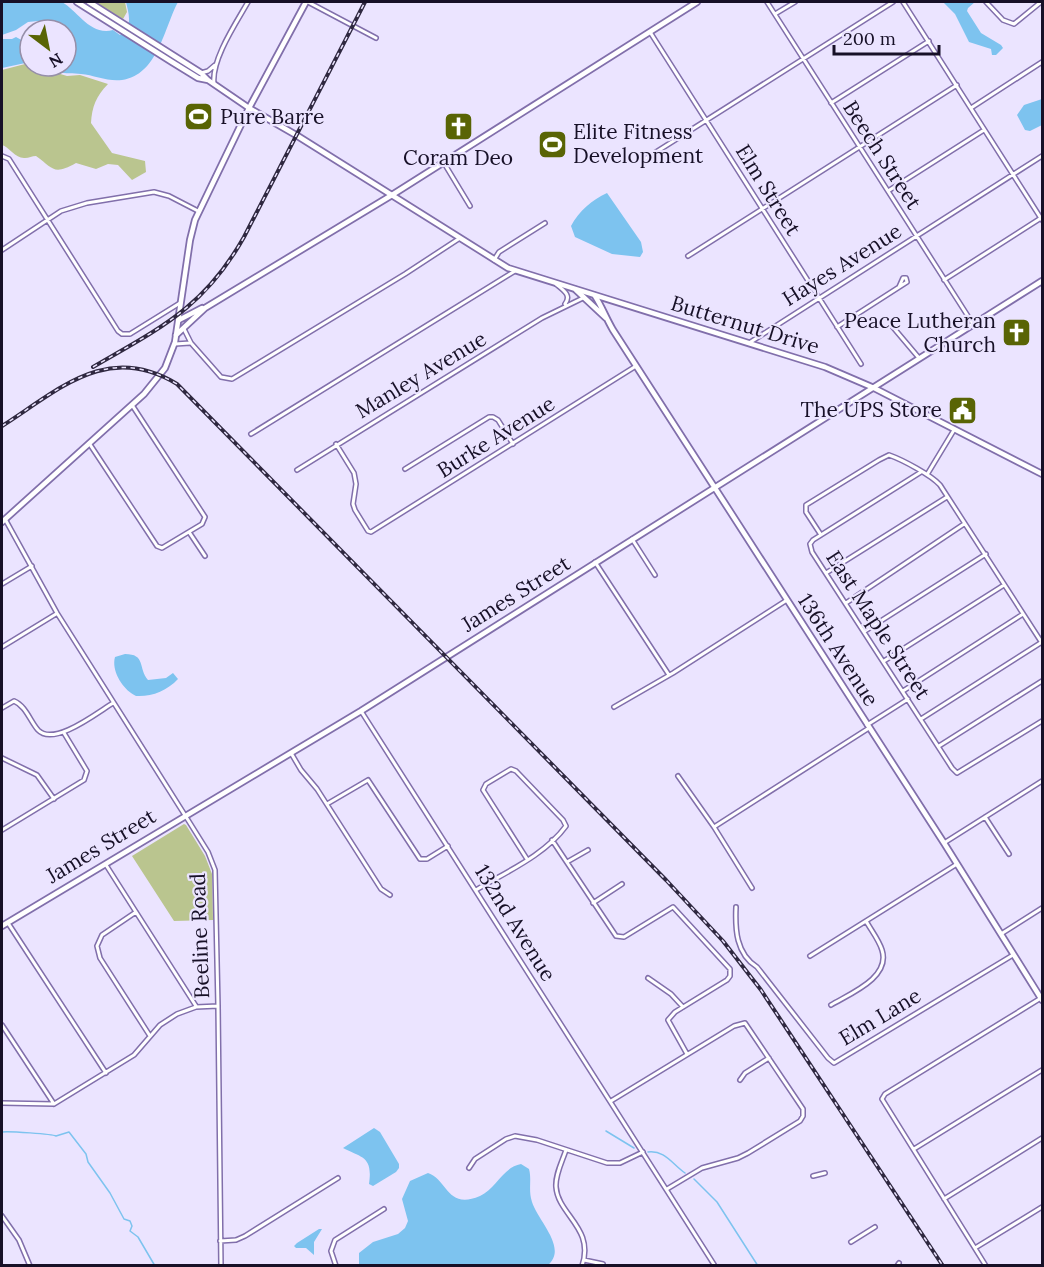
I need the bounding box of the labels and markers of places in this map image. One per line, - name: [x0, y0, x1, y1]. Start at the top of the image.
- sports icon: Pure Barre: [183, 101, 215, 133]
- place label: Pure Barre: [220, 103, 324, 130]
- church icon: Coram Deo: [442, 111, 474, 143]
- place label: Elite Fitness Development: [573, 118, 704, 169]
- sports icon: Elite Fitness Development: [536, 128, 568, 160]
- place label: Coram Deo: [403, 144, 513, 171]
- place label: Peace Lutheran Church: [844, 307, 996, 358]
- church icon: Peace Lutheran Church: [1001, 317, 1033, 349]
- public building icon: The UPS Store: [947, 394, 979, 426]
- place label: The UPS Store: [801, 396, 942, 423]

